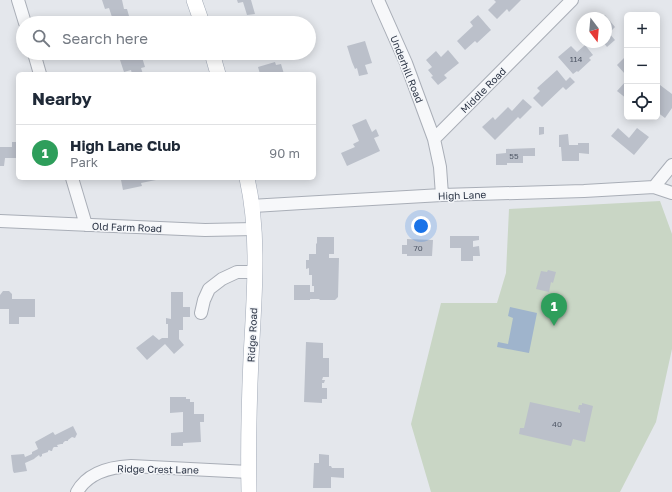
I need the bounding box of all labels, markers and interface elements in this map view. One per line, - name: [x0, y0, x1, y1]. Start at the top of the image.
- north arrow: [576, 12, 612, 48]
- map controls: [624, 12, 660, 120]
- button: +: [624, 12, 660, 48]
- search box: [16, 16, 316, 60]
- icon: search: [30, 27, 52, 49]
- text: Search here: [62, 29, 148, 47]
- street label: Underhill Road: [388, 34, 426, 104]
- button: −: [624, 48, 660, 84]
- house number: 114: [570, 54, 582, 64]
- street label: Middle Road: [458, 65, 508, 115]
- button: locate: [624, 84, 660, 120]
- text: Nearby: [32, 88, 92, 109]
- text: High Lane Club: [70, 136, 180, 154]
- text: 1: [42, 145, 48, 161]
- text: 90 m: [269, 145, 300, 161]
- house number: 55: [509, 151, 519, 161]
- text: Park: [70, 154, 98, 170]
- street label: High Lane: [438, 188, 487, 202]
- your location: [411, 216, 431, 236]
- street label: Old Farm Road: [92, 220, 162, 234]
- house number: 70: [413, 243, 423, 253]
- pin: 1: [541, 293, 567, 326]
- street label: Ridge Road: [245, 307, 259, 363]
- house number: 40: [552, 419, 562, 429]
- street label: Ridge Crest Lane: [117, 462, 199, 476]

